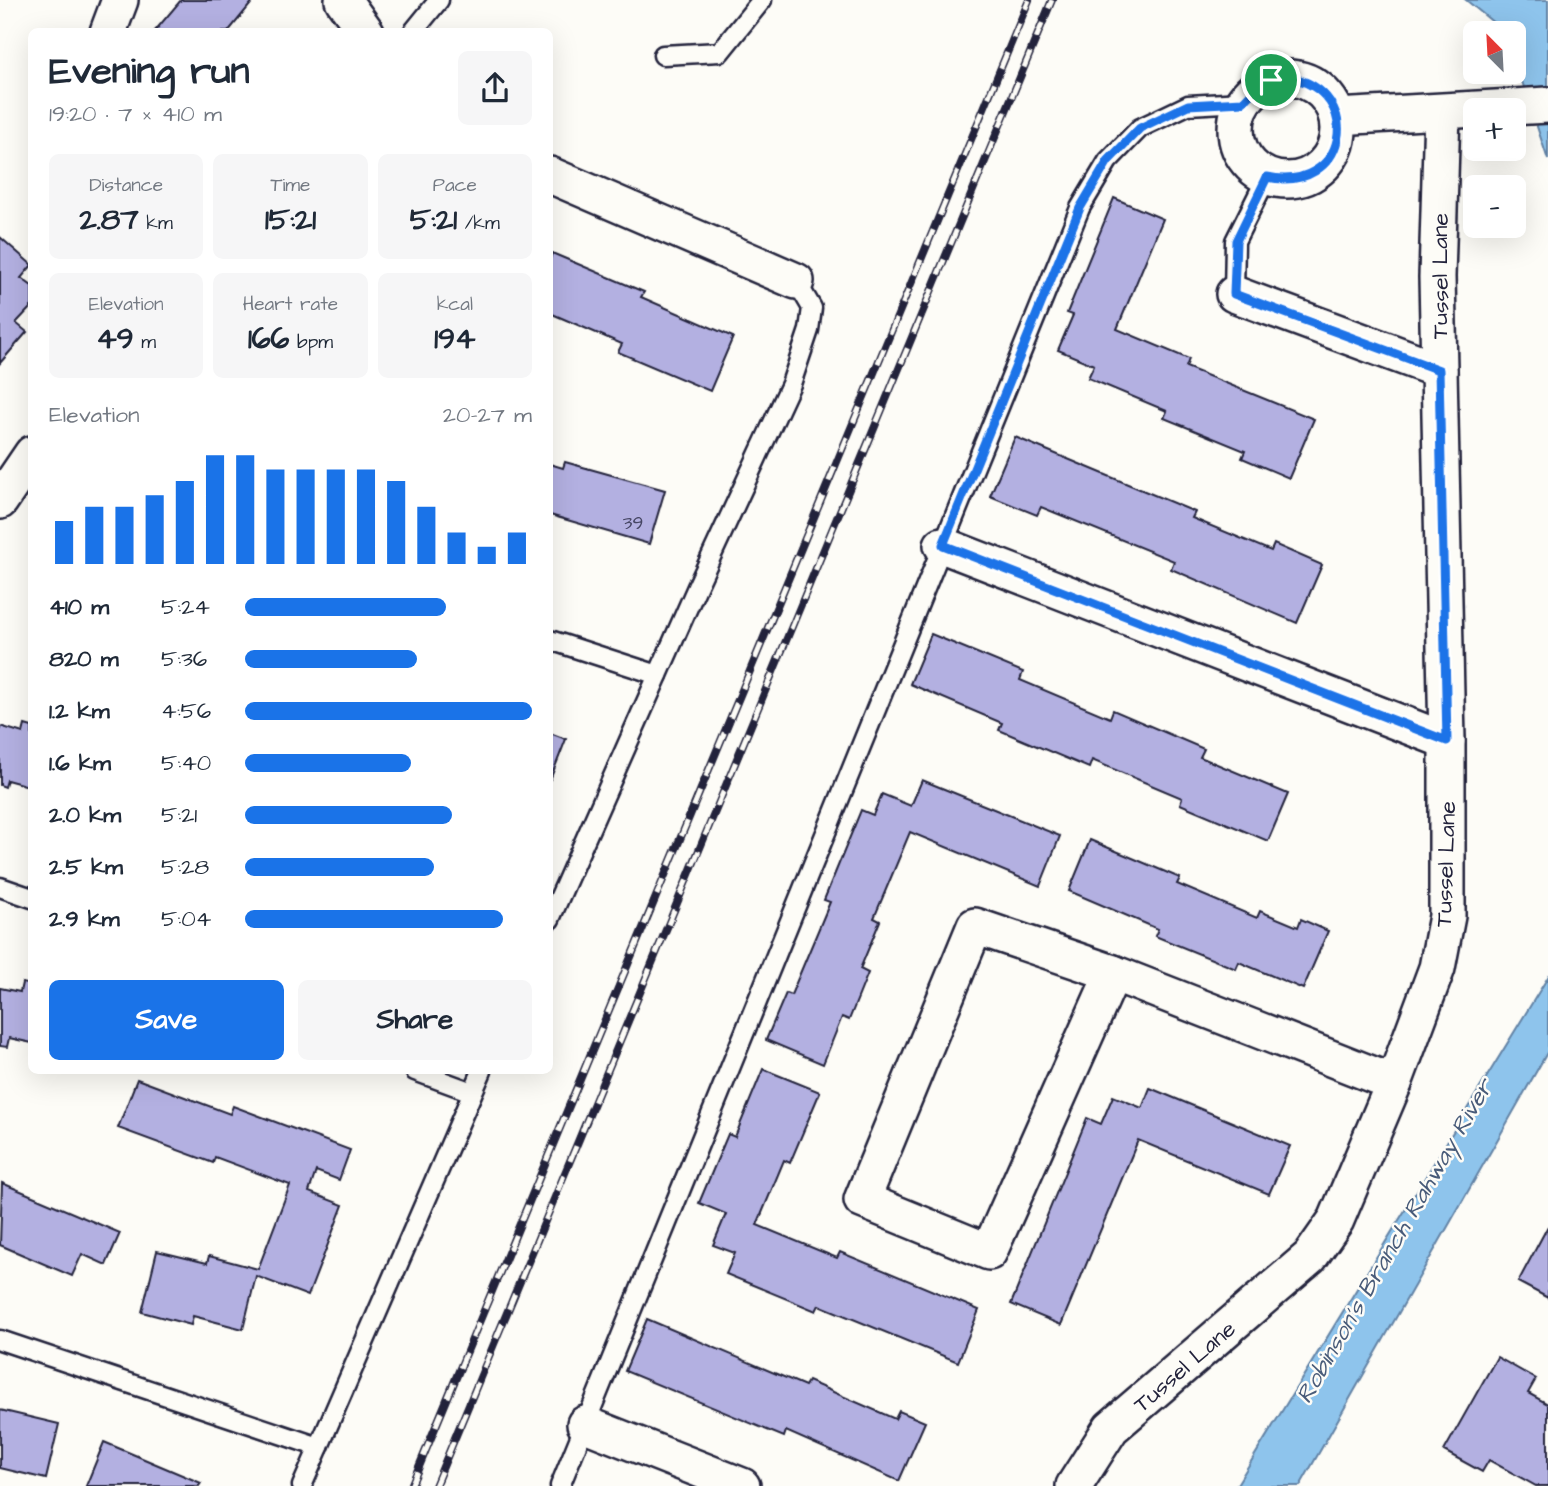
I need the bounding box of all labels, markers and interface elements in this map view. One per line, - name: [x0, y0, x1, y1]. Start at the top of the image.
- north arrow: [1463, 21, 1526, 84]
- map controls: [1463, 21, 1526, 238]
- text: Evening run: [49, 46, 250, 98]
- pin: [1241, 50, 1301, 110]
- button: share: [458, 51, 532, 125]
- icon: arrive: [1252, 61, 1290, 99]
- text: 19:20 · 7 × 410 m: [49, 98, 222, 130]
- button: +: [1463, 98, 1526, 161]
- text: Distance: [89, 172, 163, 199]
- text: Time: [271, 172, 310, 199]
- text: Pace: [433, 172, 477, 199]
- button: −: [1463, 175, 1526, 238]
- text: 2.87: [79, 199, 139, 241]
- text: 15:21: [265, 199, 316, 241]
- text: 5:21: [410, 199, 457, 241]
- text: km: [139, 210, 173, 237]
- text: /km: [457, 210, 500, 237]
- street label: Tussel Lane: [1424, 213, 1456, 339]
- text: Elevation: [89, 291, 164, 318]
- text: Heart rate: [243, 291, 338, 318]
- text: kcal: [437, 291, 473, 318]
- text: 49: [96, 318, 134, 360]
- text: 166: [248, 318, 289, 360]
- text: 194: [434, 318, 475, 360]
- text: m: [134, 329, 156, 356]
- text: bpm: [289, 329, 333, 356]
- text: Elevation: [49, 399, 140, 431]
- text: 20–27 m: [443, 399, 532, 431]
- house number: 39: [623, 510, 643, 537]
- text: 410 m: [49, 591, 109, 623]
- text: 5:24: [161, 591, 210, 623]
- text: 820 m: [49, 643, 119, 675]
- text: 5:36: [161, 643, 207, 675]
- text: 1.2 km: [49, 695, 110, 727]
- text: 4:56: [161, 695, 211, 727]
- text: 1.6 km: [49, 747, 111, 779]
- text: 5:40: [161, 747, 211, 779]
- text: 2.0 km: [49, 799, 121, 831]
- text: 5:21: [161, 799, 197, 831]
- street label: Tussel Lane: [1428, 801, 1464, 928]
- text: 2.5 km: [49, 851, 123, 883]
- text: 5:28: [161, 851, 209, 883]
- text: 2.9 km: [49, 903, 120, 935]
- text: 5:04: [161, 903, 211, 935]
- button: Save: [49, 980, 284, 1060]
- button: Share: [298, 980, 532, 1060]
- water label: Robinson's Branch Rahway River: [1288, 1071, 1503, 1410]
- street label: Tussel Lane: [1127, 1313, 1243, 1420]

